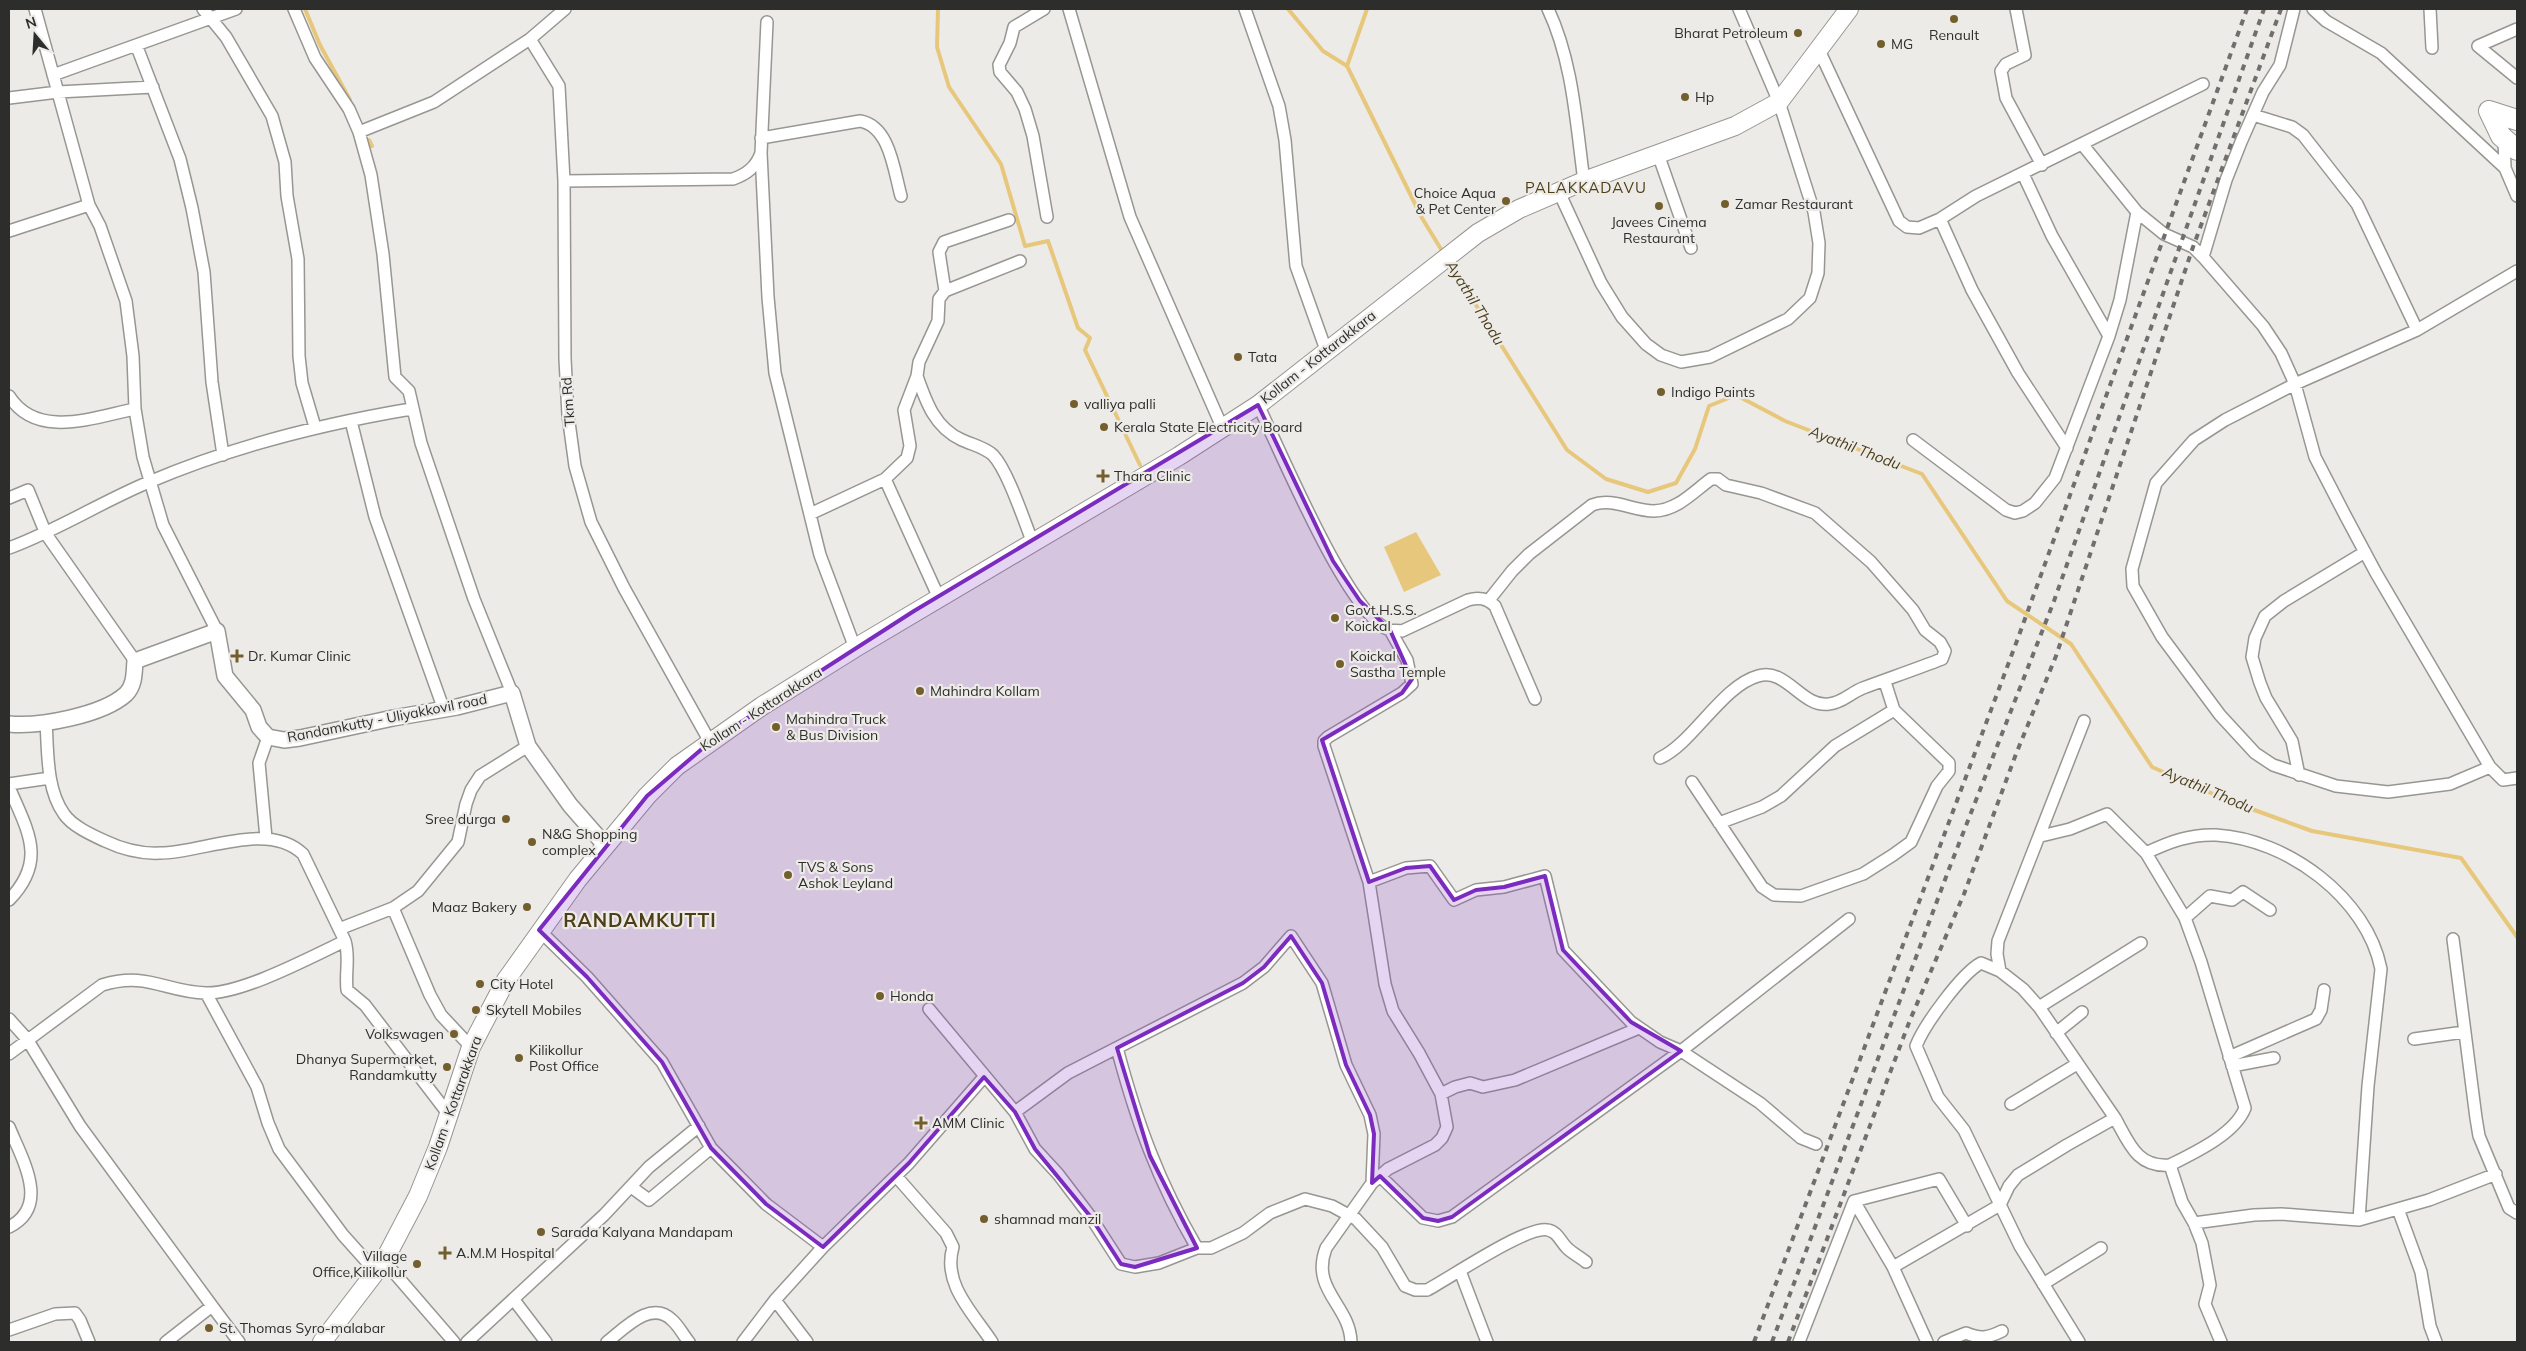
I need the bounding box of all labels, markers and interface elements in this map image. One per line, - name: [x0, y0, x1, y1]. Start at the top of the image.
- north arrow: [10, 10, 60, 60]
- text: N: [23, 12, 39, 33]
- marker: Renault: [1948, 13, 1960, 25]
- place label: Bharat Petroleum: [1674, 24, 1788, 42]
- place label: Renault: [1929, 26, 1979, 44]
- marker: Bharat Petroleum: [1792, 27, 1804, 39]
- place label: MG: [1891, 35, 1913, 53]
- marker: MG: [1875, 38, 1887, 50]
- place label: Hp: [1695, 88, 1714, 106]
- marker: Hp: [1679, 91, 1691, 103]
- district label: PALAKKADAVU: [1525, 178, 1647, 197]
- place label: Choice Aqua & Pet Center: [1414, 184, 1497, 218]
- marker: Choice Aqua & Pet Center: [1500, 195, 1512, 207]
- place label: Zamar Restaurant: [1735, 195, 1853, 213]
- marker: Zamar Restaurant: [1719, 198, 1731, 210]
- marker: Javees Cinema Restaurant: [1653, 200, 1665, 212]
- place label: Javees Cinema Restaurant: [1611, 213, 1707, 247]
- water label: Ayathil Thodu: [1441, 256, 1509, 349]
- street label: Kollam - Kottarakkara: [1257, 306, 1379, 408]
- place label: Tata: [1248, 348, 1277, 366]
- marker: Tata: [1232, 351, 1244, 363]
- street label: Tkm Rd: [557, 377, 579, 427]
- place label: Indigo Paints: [1671, 383, 1755, 401]
- marker: Indigo Paints: [1655, 386, 1667, 398]
- place label: valliya palli: [1084, 395, 1156, 413]
- marker: valliya palli: [1068, 398, 1080, 410]
- place label: Kerala State Electricity Board: [1114, 418, 1302, 436]
- marker: Kerala State Electricity Board: [1098, 421, 1110, 433]
- water label: Ayathil Thodu: [1806, 421, 1904, 474]
- place label: Thara Clinic: [1114, 467, 1191, 485]
- marker: Thara Clinic: [1096, 469, 1110, 483]
- place label: Govt.H.S.S. Koickal: [1345, 601, 1417, 635]
- marker: Govt.H.S.S. Koickal: [1329, 612, 1341, 624]
- place label: Dr. Kumar Clinic: [248, 647, 351, 665]
- place label: Koickal Sastha Temple: [1350, 647, 1446, 681]
- marker: Dr. Kumar Clinic: [230, 649, 244, 663]
- marker: Koickal Sastha Temple: [1334, 658, 1346, 670]
- street label: Kollam - Kottarakkara: [697, 663, 825, 755]
- place label: Mahindra Kollam: [930, 682, 1040, 700]
- marker: Mahindra Kollam: [914, 685, 926, 697]
- street label: Randamkutty - Uliyakkovil road: [285, 690, 489, 746]
- place label: Mahindra Truck & Bus Division: [786, 710, 887, 744]
- marker: Mahindra Truck & Bus Division: [770, 721, 782, 733]
- water label: Ayathil Thodu: [2159, 762, 2257, 817]
- place label: Sree durga: [425, 810, 496, 828]
- marker: Sree durga: [500, 813, 512, 825]
- place label: N&G Shopping complex: [542, 825, 637, 859]
- marker: N&G Shopping complex: [526, 836, 538, 848]
- place label: TVS & Sons Ashok Leyland: [798, 858, 893, 892]
- marker: TVS & Sons Ashok Leyland: [782, 869, 794, 881]
- place label: Maaz Bakery: [432, 898, 518, 916]
- marker: Maaz Bakery: [521, 901, 533, 913]
- district label: RANDAMKUTTI: [563, 908, 717, 932]
- place label: City Hotel: [490, 975, 553, 993]
- marker: City Hotel: [474, 978, 486, 990]
- place label: Honda: [890, 987, 934, 1005]
- marker: Honda: [874, 990, 886, 1002]
- place label: Skytell Mobiles: [486, 1001, 582, 1019]
- marker: Skytell Mobiles: [470, 1004, 482, 1016]
- place label: Volkswagen: [365, 1025, 444, 1043]
- marker: Volkswagen: [448, 1028, 460, 1040]
- street label: Kollam - Kottarakkara: [420, 1033, 486, 1173]
- place label: Kilikollur Post Office: [529, 1041, 599, 1075]
- place label: Dhanya Supermarket, Randamkutty: [296, 1050, 438, 1084]
- marker: Kilikollur Post Office: [513, 1052, 525, 1064]
- marker: Dhanya Supermarket, Randamkutty: [441, 1061, 453, 1073]
- place label: AMM Clinic: [932, 1114, 1005, 1132]
- marker: AMM Clinic: [914, 1116, 928, 1130]
- place label: shamnad manzil: [994, 1210, 1101, 1228]
- marker: shamnad manzil: [978, 1213, 990, 1225]
- place label: Sarada Kalyana Mandapam: [551, 1223, 733, 1241]
- marker: Sarada Kalyana Mandapam: [535, 1226, 547, 1238]
- place label: A.M.M Hospital: [456, 1244, 555, 1262]
- marker: A.M.M Hospital: [438, 1246, 452, 1260]
- place label: Village Office,Kilikollur: [312, 1247, 408, 1281]
- marker: Village Office,Kilikollur: [411, 1258, 423, 1270]
- place label: St. Thomas Syro-malabar: [219, 1319, 386, 1337]
- marker: St. Thomas Syro-malabar: [203, 1322, 215, 1334]

